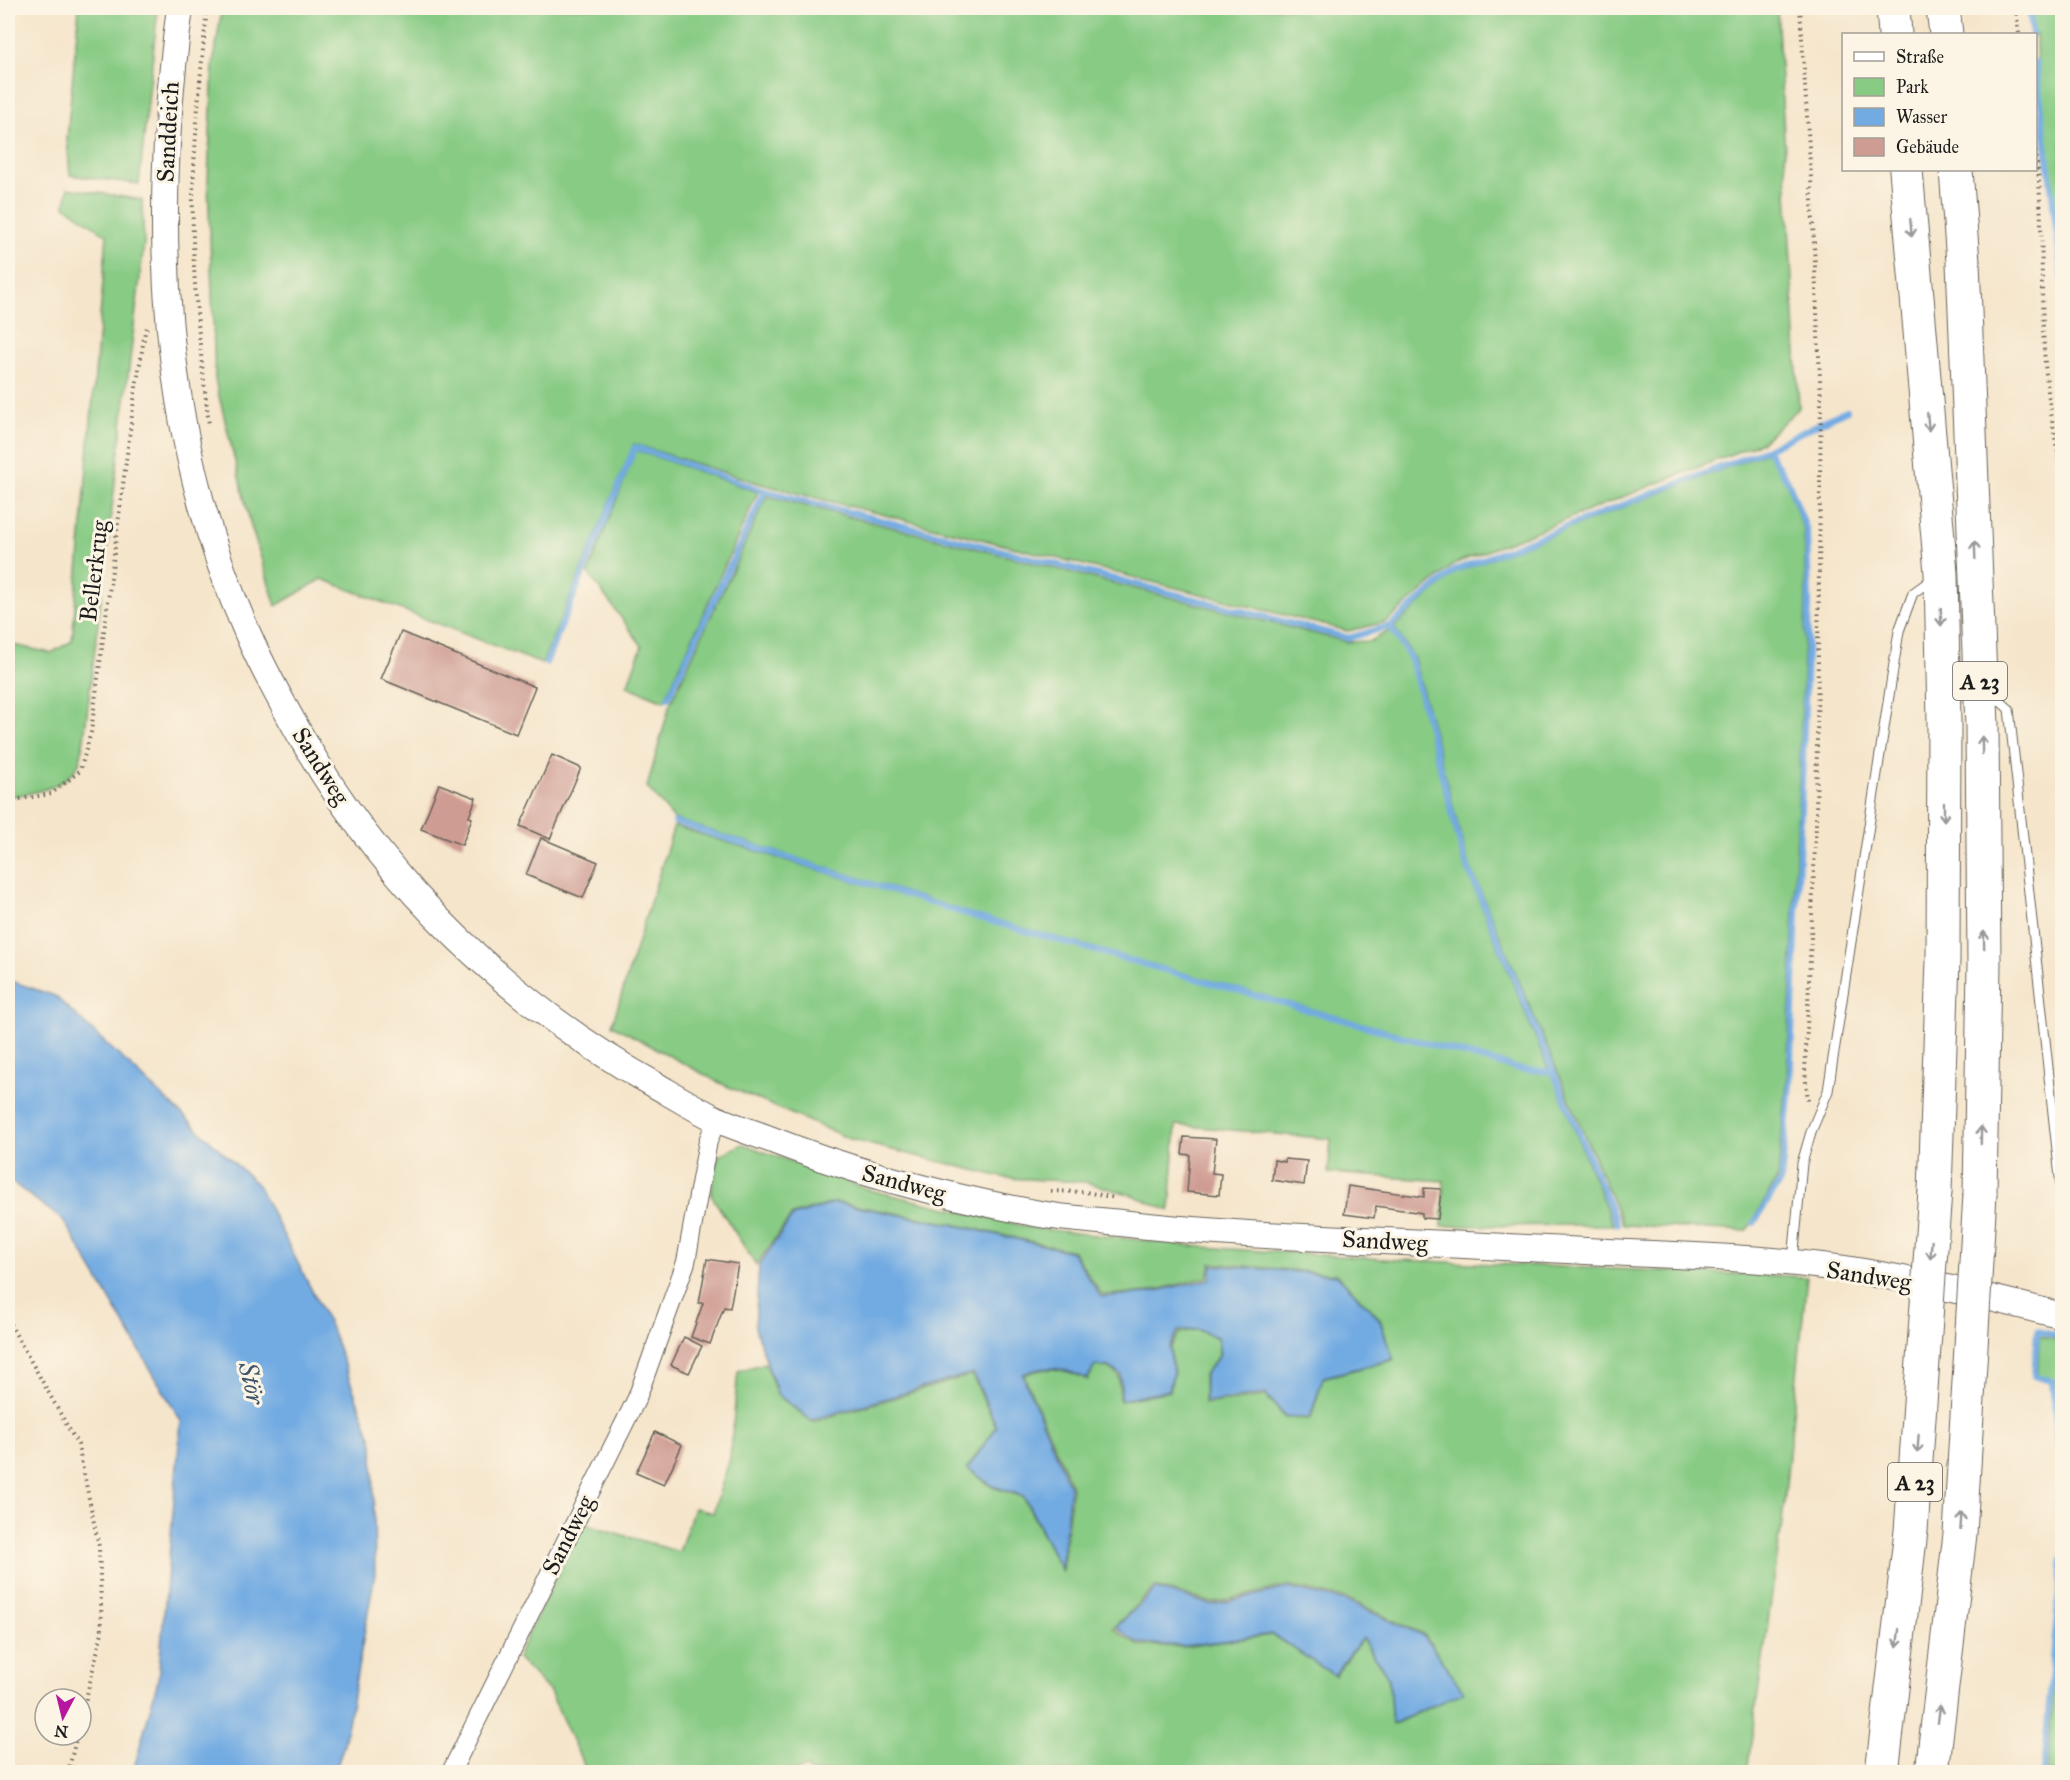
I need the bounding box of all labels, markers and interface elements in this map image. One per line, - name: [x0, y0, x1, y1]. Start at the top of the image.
- legend: [1842, 33, 2037, 171]
- text: Straße: [1896, 46, 1944, 68]
- text: Park: [1896, 76, 1929, 98]
- street label: Sanddeich: [150, 81, 186, 183]
- text: Wasser: [1896, 106, 1947, 128]
- text: Gebäude: [1896, 136, 1959, 158]
- one-way arrow: [1906, 217, 1917, 237]
- one-way arrow: [1922, 412, 1933, 432]
- street label: Bellerkrug: [73, 518, 115, 623]
- one-way arrow: [1970, 541, 1981, 561]
- one-way arrow: [1936, 606, 1947, 626]
- road number: A 23: [1953, 662, 2007, 700]
- street label: Sandweg: [286, 722, 357, 811]
- one-way arrow: [1976, 736, 1988, 756]
- one-way arrow: [1938, 801, 1950, 821]
- one-way arrow: [1978, 931, 1990, 951]
- one-way arrow: [1975, 1126, 1987, 1146]
- street label: Sandweg: [859, 1157, 950, 1209]
- street label: Sandweg: [1341, 1224, 1429, 1258]
- one-way arrow: [1926, 1239, 1937, 1259]
- street label: Sandweg: [1824, 1254, 1914, 1298]
- water label: Stör: [231, 1358, 273, 1409]
- one-way arrow: [1912, 1434, 1923, 1454]
- road number: A 23: [1888, 1463, 1942, 1501]
- street label: Sandweg: [535, 1489, 601, 1580]
- one-way arrow: [1956, 1511, 1967, 1531]
- one-way arrow: [1892, 1628, 1903, 1647]
- north arrow: [33, 1687, 93, 1747]
- one-way arrow: [1934, 1705, 1945, 1725]
- text: N: [53, 1721, 69, 1742]

